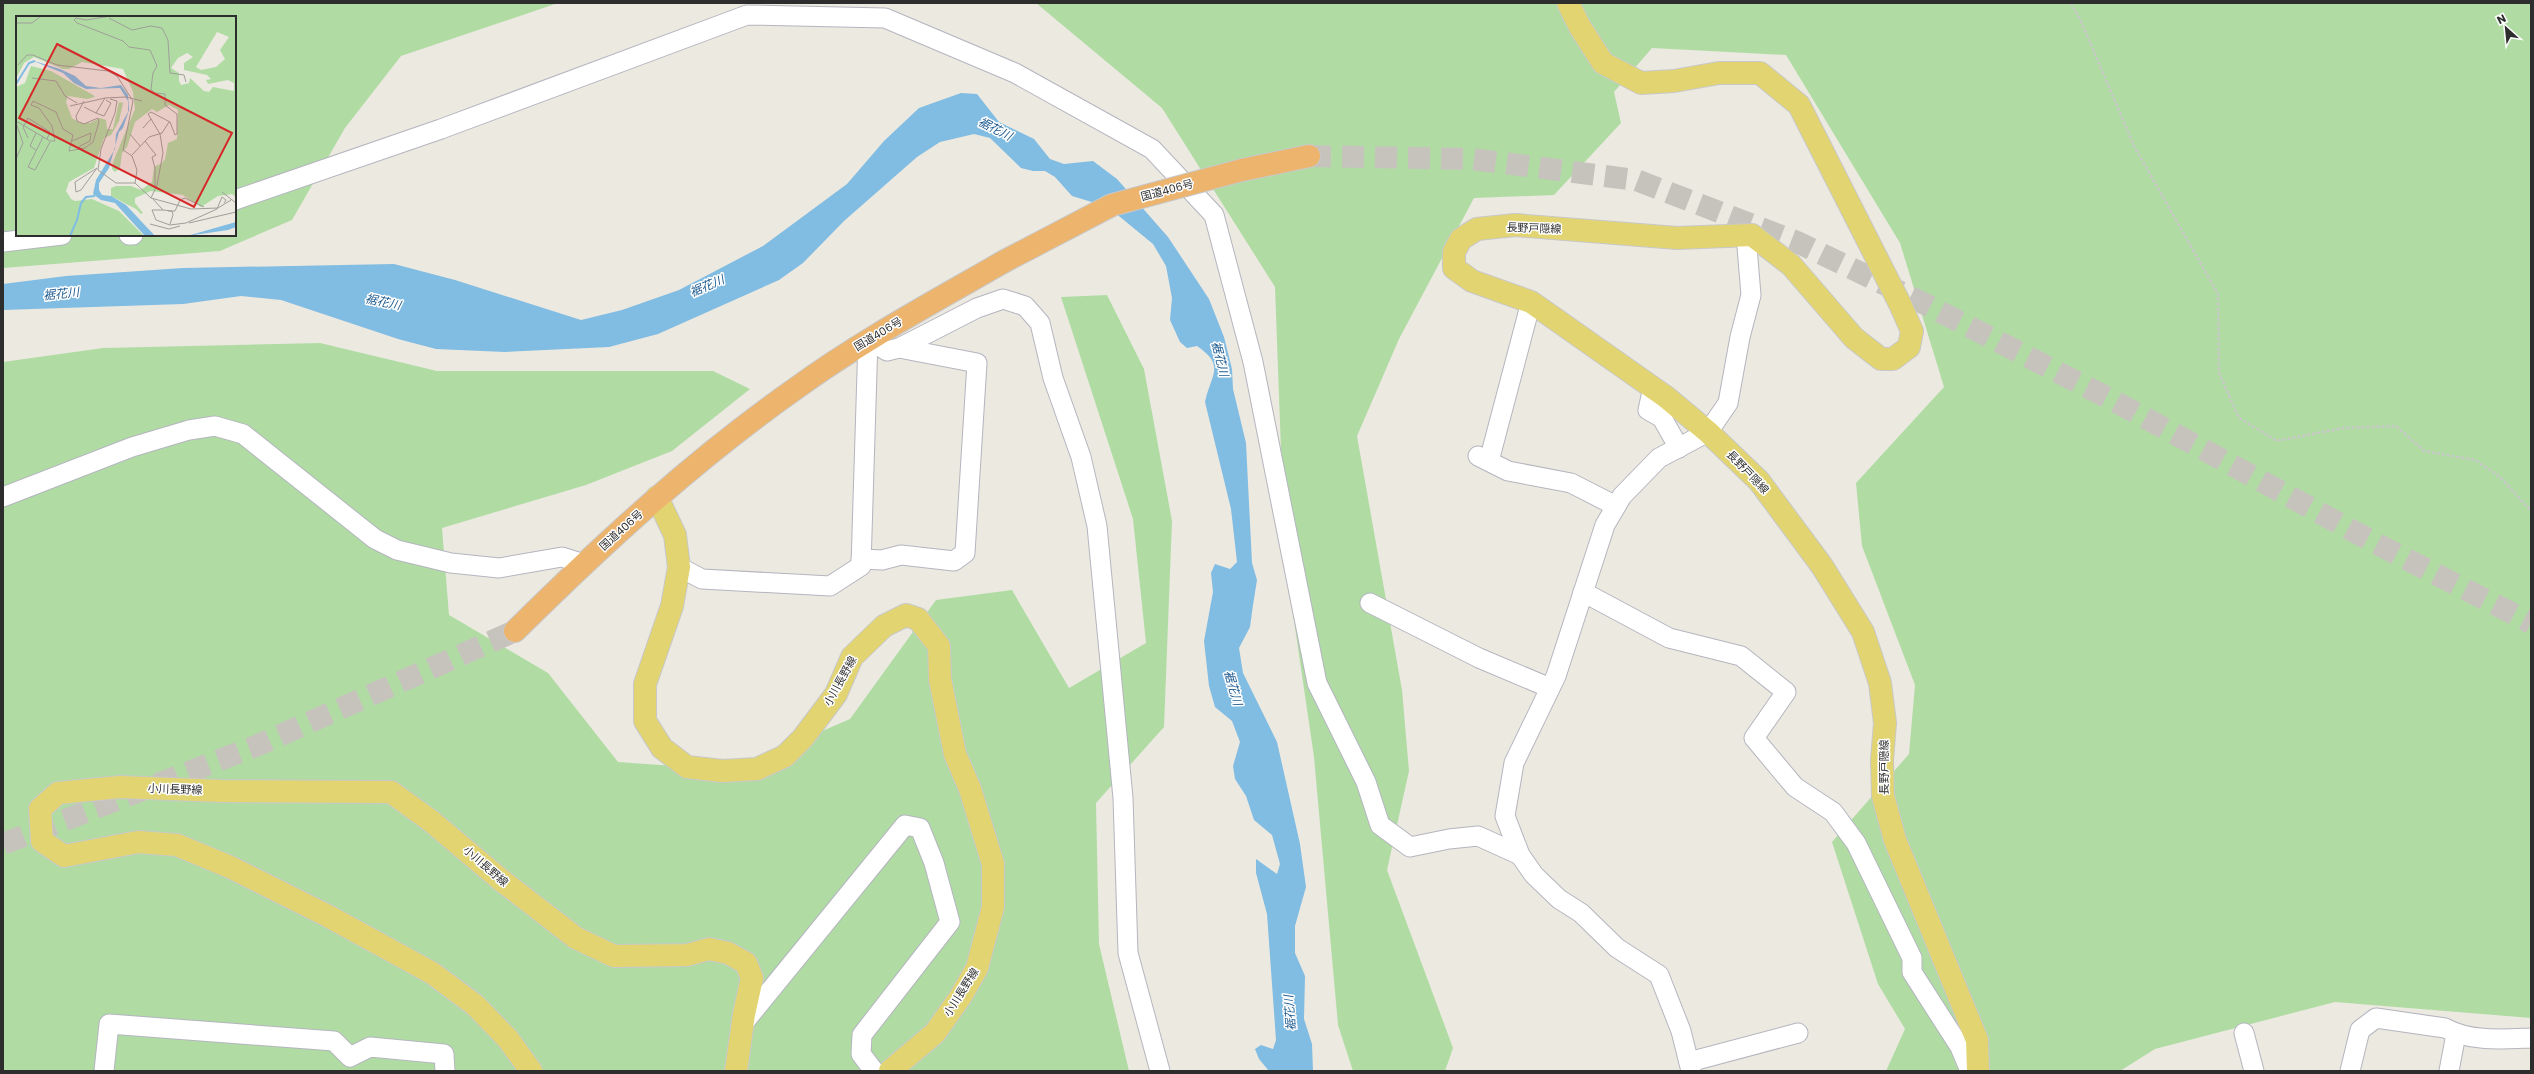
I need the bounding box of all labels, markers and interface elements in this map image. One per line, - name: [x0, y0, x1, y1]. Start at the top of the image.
- north arrow: [2486, 8, 2526, 48]
- text: N: [2494, 10, 2509, 28]
- inset map: [16, 16, 236, 236]
- water label: 裾花川: [975, 113, 1017, 145]
- street label: 国道406号: [1139, 175, 1195, 205]
- street label: 長野戸隠線: [1506, 219, 1562, 237]
- water label: 裾花川: [687, 270, 729, 300]
- water label: 裾花川: [42, 283, 82, 304]
- water label: 裾花川: [364, 289, 404, 314]
- street label: 国道406号: [851, 313, 905, 355]
- water label: 裾花川: [1208, 339, 1234, 380]
- street label: 長野戸隠線: [1723, 447, 1773, 497]
- street label: 国道406号: [596, 506, 646, 554]
- street label: 小川長野線: [820, 653, 860, 709]
- water label: 裾花川: [1220, 668, 1247, 709]
- street label: 長野戸隠線: [1876, 740, 1892, 795]
- street label: 小川長野線: [147, 780, 203, 798]
- street label: 小川長野線: [460, 842, 512, 890]
- street label: 小川長野線: [940, 964, 982, 1020]
- water label: 裾花川: [1279, 992, 1300, 1032]

